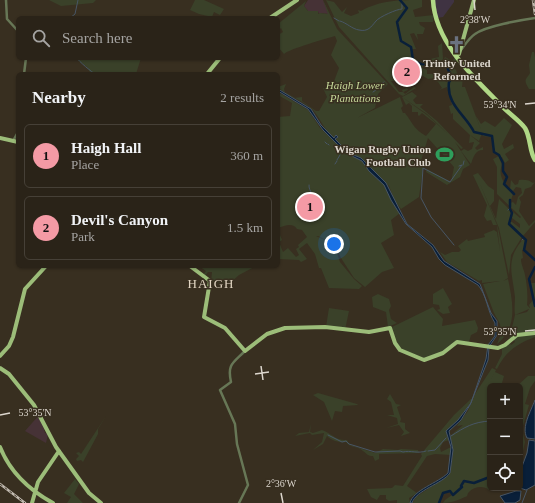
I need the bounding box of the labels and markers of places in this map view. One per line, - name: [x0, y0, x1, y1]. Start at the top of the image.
- church icon: Trinity United Reformed: [447, 35, 467, 55]
- pin: 2: [394, 57, 420, 87]
- place label: Trinity United Reformed: [423, 57, 491, 82]
- place label: Wigan Rugby Union Football Club: [335, 143, 431, 168]
- sports icon: Wigan Rugby Union Football Club: [434, 145, 454, 165]
- pin: 1: [297, 192, 323, 222]

